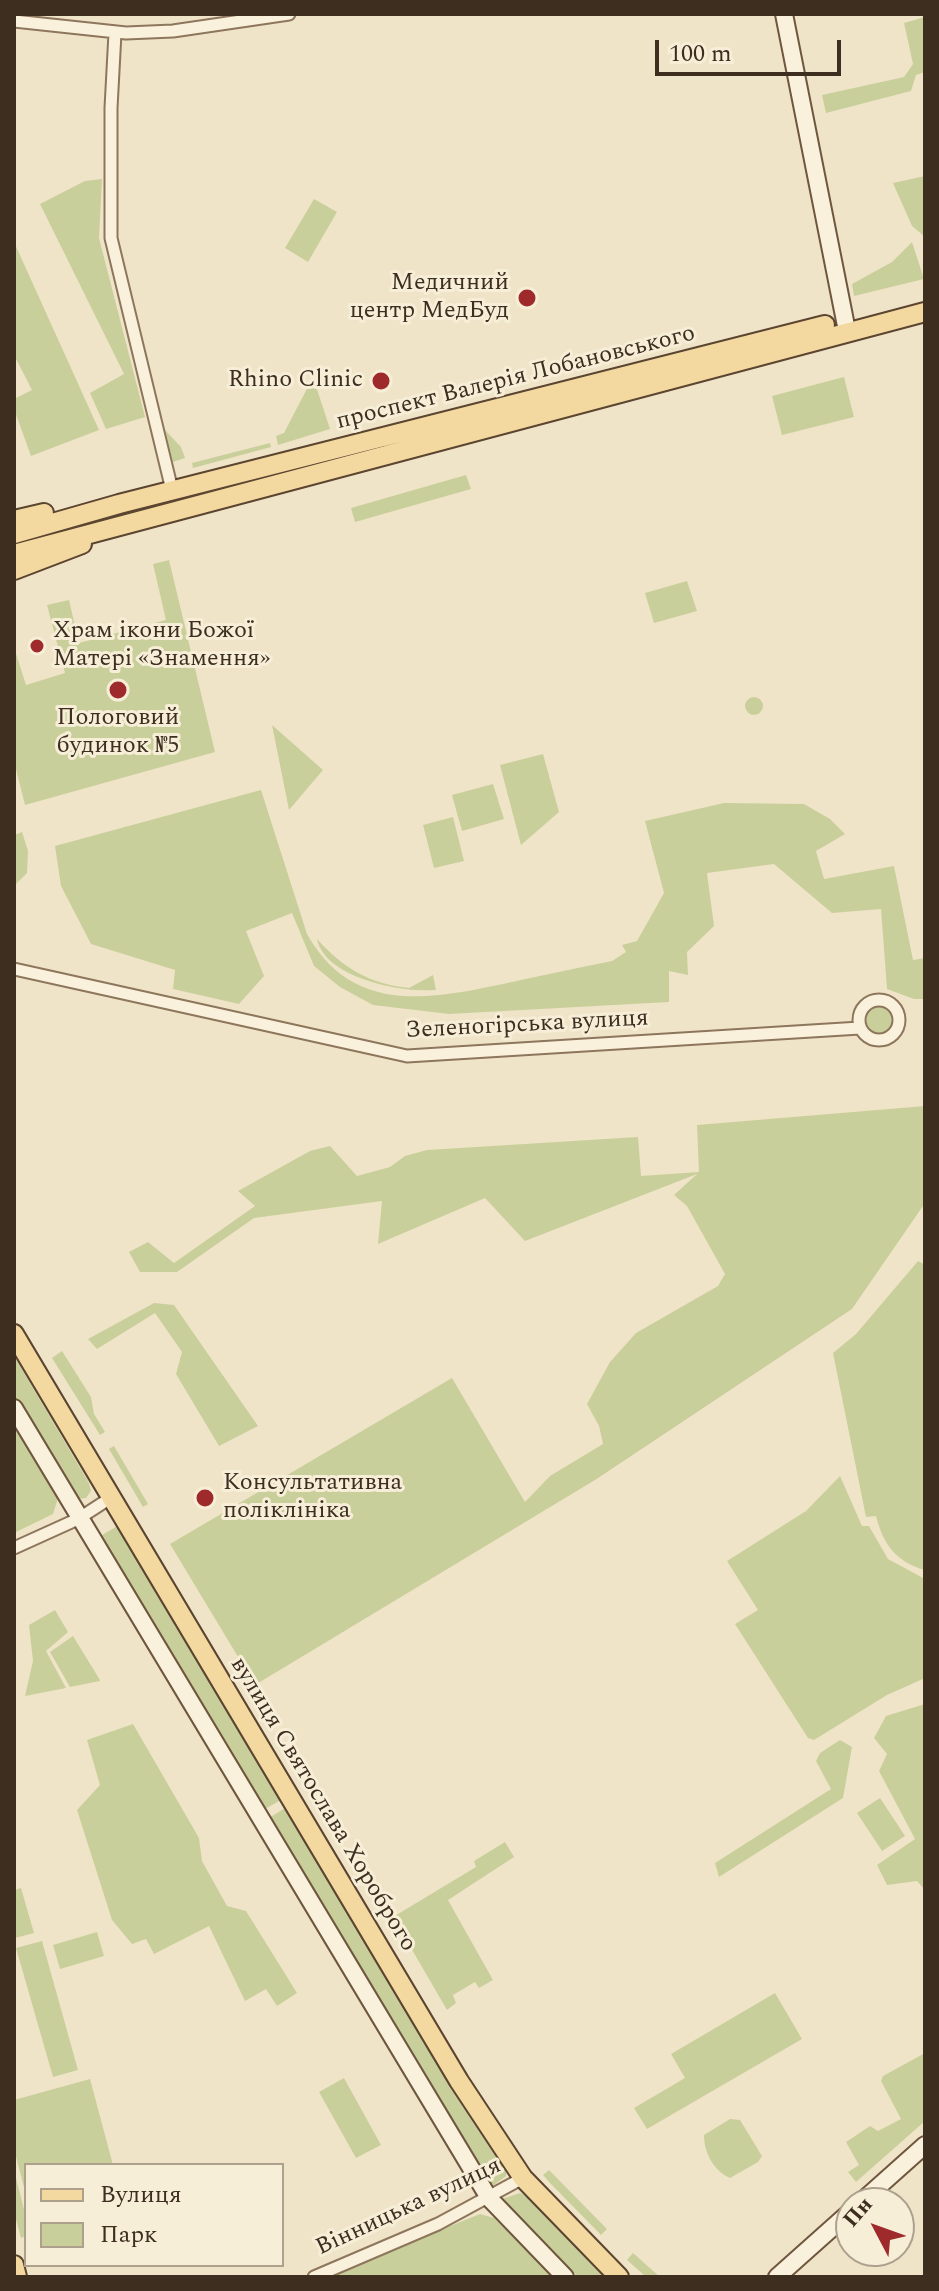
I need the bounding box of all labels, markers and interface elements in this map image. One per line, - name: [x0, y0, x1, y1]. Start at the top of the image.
- scale bar: [659, 24, 845, 74]
- text: 100 m: [669, 36, 732, 72]
- place label: Медичний центр МедБуд: [350, 270, 509, 326]
- marker: Медичний центр МедБуд: [516, 287, 538, 309]
- street label: проспект Валерія Лобановського: [334, 320, 698, 438]
- place label: Rhino Clinic: [228, 367, 363, 395]
- marker: Rhino Clinic: [370, 370, 392, 392]
- place label: Храм ікони Божої Матері «Знамення»: [53, 618, 270, 674]
- marker: Храм ікони Божої Матері «Знамення»: [28, 637, 46, 655]
- marker: Пологовий будинок №5: [107, 679, 129, 701]
- place label: Пологовий будинок №5: [57, 705, 179, 761]
- street label: Зеленогірська вулиця: [405, 1005, 649, 1047]
- place label: Консультативна поліклініка: [223, 1470, 402, 1526]
- marker: Консультативна поліклініка: [194, 1487, 216, 1509]
- street label: вулиця Святослава Хороброго: [223, 1653, 421, 1957]
- street label: Вінницька вулиця: [312, 2152, 506, 2264]
- legend: [24, 2163, 284, 2267]
- text: Вулиця: [100, 2177, 182, 2213]
- north arrow: [835, 2187, 915, 2267]
- text: Пн: [835, 2189, 881, 2235]
- text: Парк: [100, 2217, 157, 2253]

